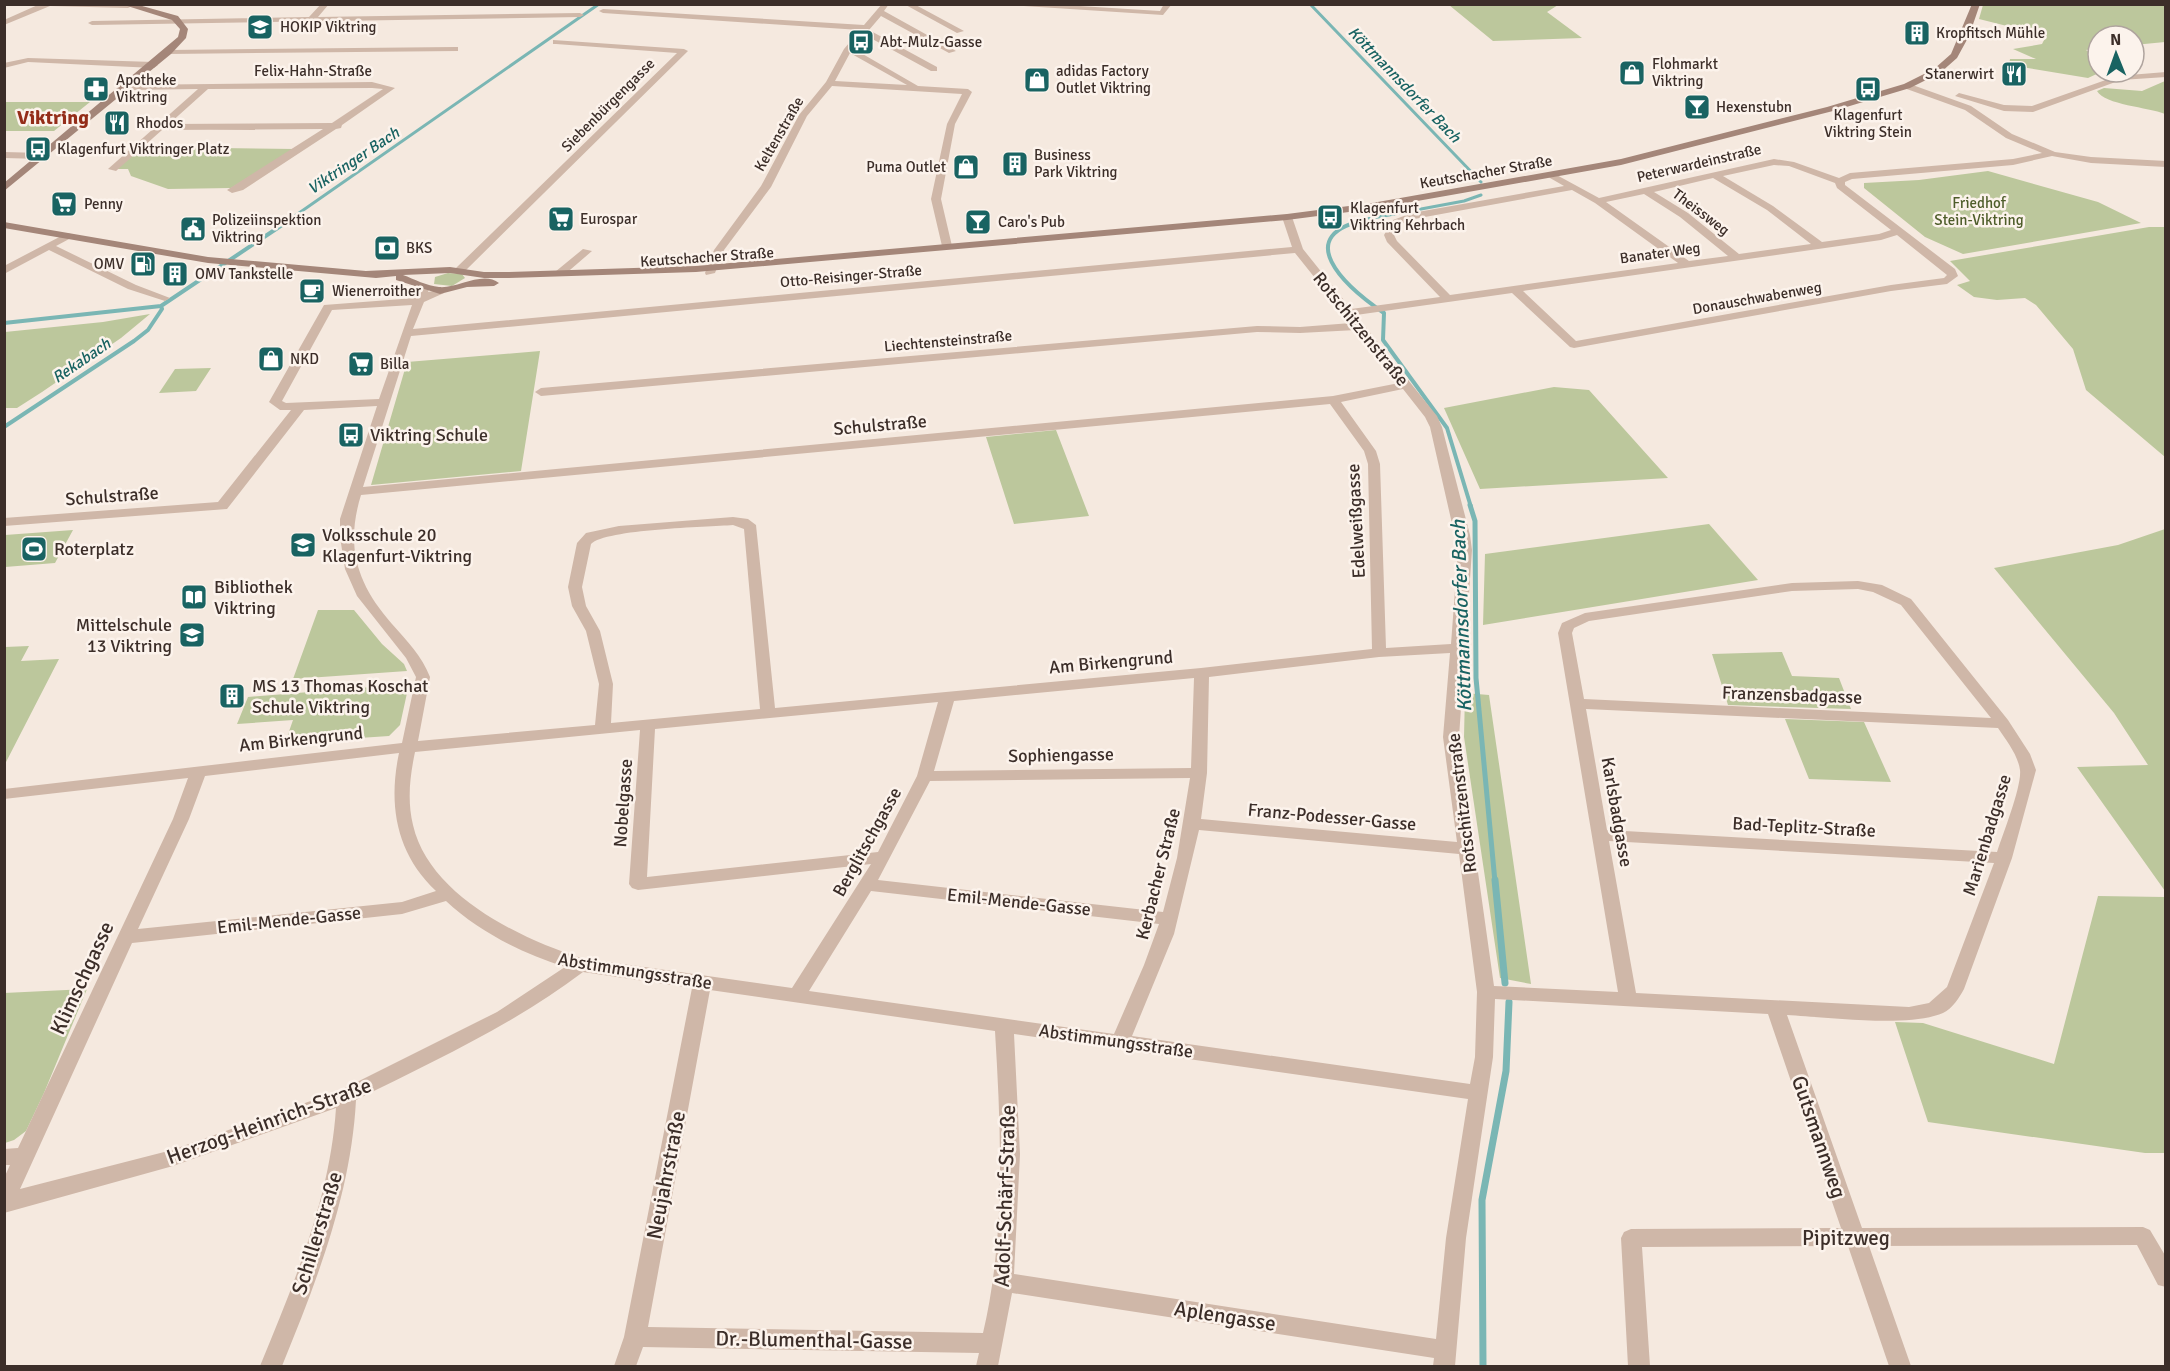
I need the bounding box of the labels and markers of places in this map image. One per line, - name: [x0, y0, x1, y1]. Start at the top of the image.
- school or university icon: HOKIP Viktring: [245, 12, 275, 42]
- place label: HOKIP Viktring: [280, 18, 377, 36]
- building icon: Kropfitsch Mühle: [1902, 18, 1932, 48]
- place label: Kropfitsch Mühle: [1936, 24, 2045, 42]
- bus stop icon: Abt-Mulz-Gasse: [846, 27, 876, 57]
- place label: Abt-Mulz-Gasse: [880, 33, 982, 51]
- place label: Flohmarkt Viktring: [1652, 55, 1718, 90]
- shop icon: Flohmarkt Viktring: [1617, 58, 1647, 88]
- restaurant icon: Stanerwirt: [1999, 59, 2029, 89]
- place label: adidas Factory Outlet Viktring: [1056, 62, 1151, 97]
- shop icon: adidas Factory Outlet Viktring: [1022, 65, 1052, 95]
- place label: Stanerwirt: [1925, 65, 1994, 83]
- place label: Apotheke Viktring: [116, 71, 176, 106]
- pharmacy icon: Apotheke Viktring: [81, 74, 111, 104]
- bus stop icon: Klagenfurt Viktring Stein: [1853, 74, 1883, 104]
- bar icon: Hexenstubn: [1682, 92, 1712, 122]
- place label: Hexenstubn: [1716, 98, 1792, 116]
- place label: Klagenfurt Viktring Stein: [1824, 106, 1912, 141]
- restaurant icon: Rhodos: [102, 108, 132, 138]
- place label: Rhodos: [136, 114, 184, 132]
- bus stop icon: Klagenfurt Viktringer Platz: [23, 134, 53, 164]
- place label: Klagenfurt Viktringer Platz: [57, 140, 230, 158]
- place label: Business Park Viktring: [1034, 146, 1118, 181]
- building icon: Business Park Viktring: [1000, 149, 1030, 179]
- shop icon: Puma Outlet: [951, 152, 981, 182]
- place label: Puma Outlet: [866, 158, 946, 176]
- supermarket icon: Penny: [49, 189, 79, 219]
- place label: Penny: [84, 195, 123, 213]
- place label: Klagenfurt Viktring Kehrbach: [1350, 199, 1465, 234]
- bus stop icon: Klagenfurt Viktring Kehrbach: [1315, 202, 1345, 232]
- supermarket icon: Eurospar: [546, 204, 576, 234]
- bar icon: Caro's Pub: [963, 207, 993, 237]
- place label: Eurospar: [580, 210, 638, 228]
- place label: Polizeiinspektion Viktring: [212, 211, 322, 246]
- place label: Caro's Pub: [998, 213, 1065, 231]
- public building icon: Polizeiinspektion Viktring: [178, 214, 208, 244]
- bank icon: BKS: [372, 233, 402, 263]
- place label: BKS: [406, 239, 432, 257]
- fuel station icon: OMV: [128, 249, 158, 279]
- place label: OMV: [94, 255, 124, 273]
- building icon: OMV Tankstelle: [160, 259, 190, 289]
- place label: OMV Tankstelle: [195, 265, 293, 283]
- cafe icon: Wienerroither: [297, 276, 327, 306]
- place label: Wienerroither: [332, 282, 421, 300]
- shop icon: NKD: [256, 344, 286, 374]
- supermarket icon: Billa: [346, 349, 376, 379]
- place label: NKD: [290, 350, 319, 368]
- place label: Billa: [380, 355, 409, 373]
- bus stop icon: Viktring Schule: [336, 420, 366, 450]
- place label: Viktring Schule: [370, 424, 488, 446]
- place label: Volksschule 20 Klagenfurt-Viktring: [322, 524, 472, 567]
- school or university icon: Volksschule 20 Klagenfurt-Viktring: [288, 530, 318, 560]
- sports icon: Roterplatz: [19, 534, 49, 564]
- place label: Roterplatz: [54, 538, 134, 560]
- place label: Bibliothek Viktring: [214, 576, 293, 619]
- library icon: Bibliothek Viktring: [179, 582, 209, 612]
- place label: Mittelschule 13 Viktring: [76, 614, 172, 657]
- school or university icon: Mittelschule 13 Viktring: [177, 620, 207, 650]
- place label: MS 13 Thomas Koschat Schule Viktring: [252, 675, 428, 718]
- building icon: MS 13 Thomas Koschat Schule Viktring: [217, 681, 247, 711]

